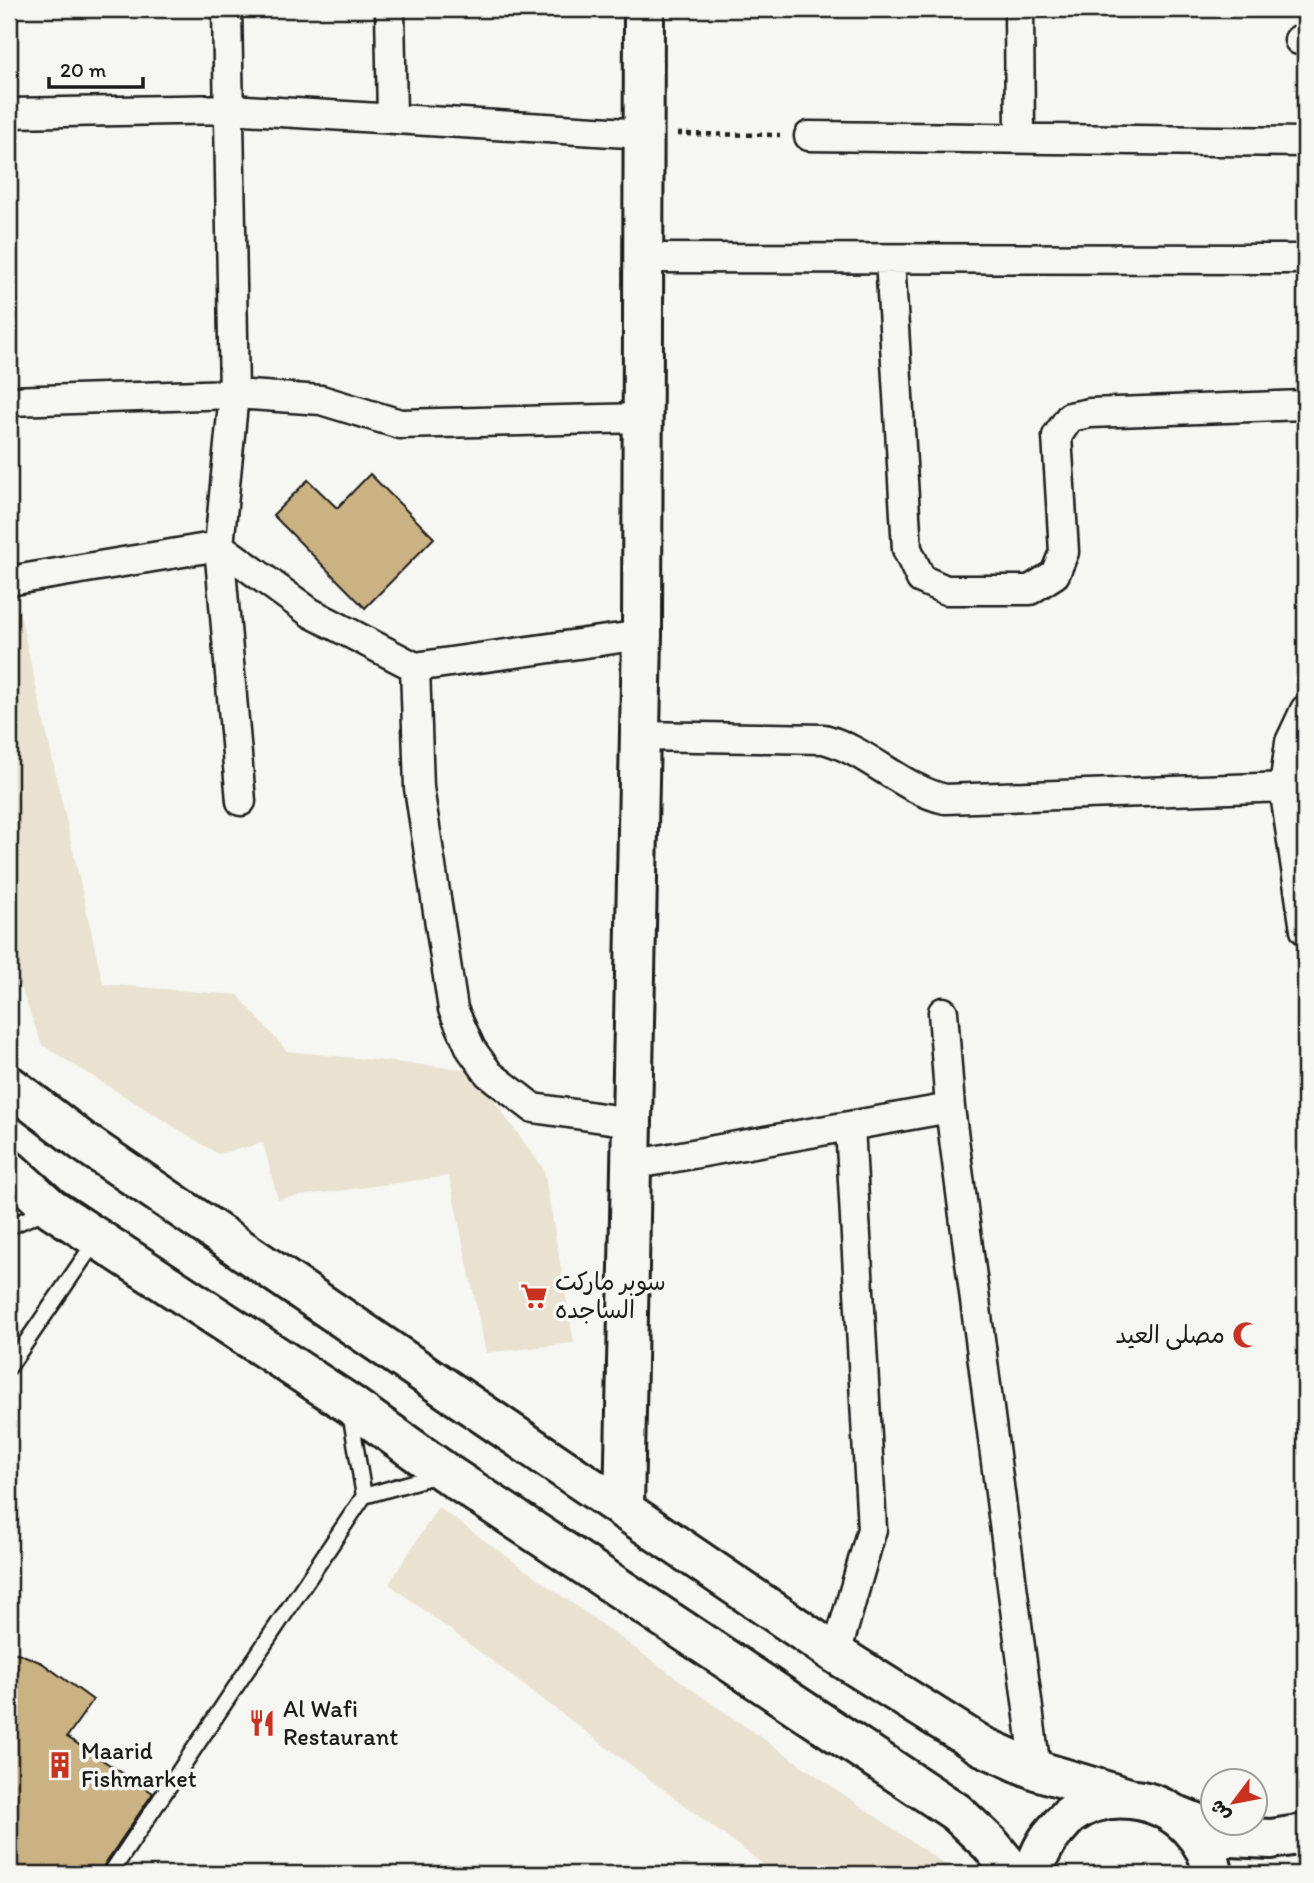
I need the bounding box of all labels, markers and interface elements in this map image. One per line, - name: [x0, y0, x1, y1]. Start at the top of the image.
- scale bar: [49, 46, 144, 90]
- text: 20 m: [60, 57, 107, 82]
- place label: سوبر ماركت الساجده: [555, 1267, 666, 1324]
- supermarket icon: سوبر ماركت الساجده: [519, 1281, 549, 1311]
- place label: مصلى العيد: [1115, 1320, 1225, 1350]
- mosque icon: مصلى العيد: [1231, 1320, 1261, 1350]
- place label: Al Wafi Restaurant: [283, 1694, 398, 1751]
- restaurant icon: Al Wafi Restaurant: [247, 1708, 277, 1738]
- place label: Maarid Fishmarket: [81, 1736, 197, 1793]
- building icon: Maarid Fishmarket: [45, 1750, 75, 1780]
- north arrow: [1198, 1768, 1268, 1838]
- text: ش: [1205, 1796, 1235, 1826]

